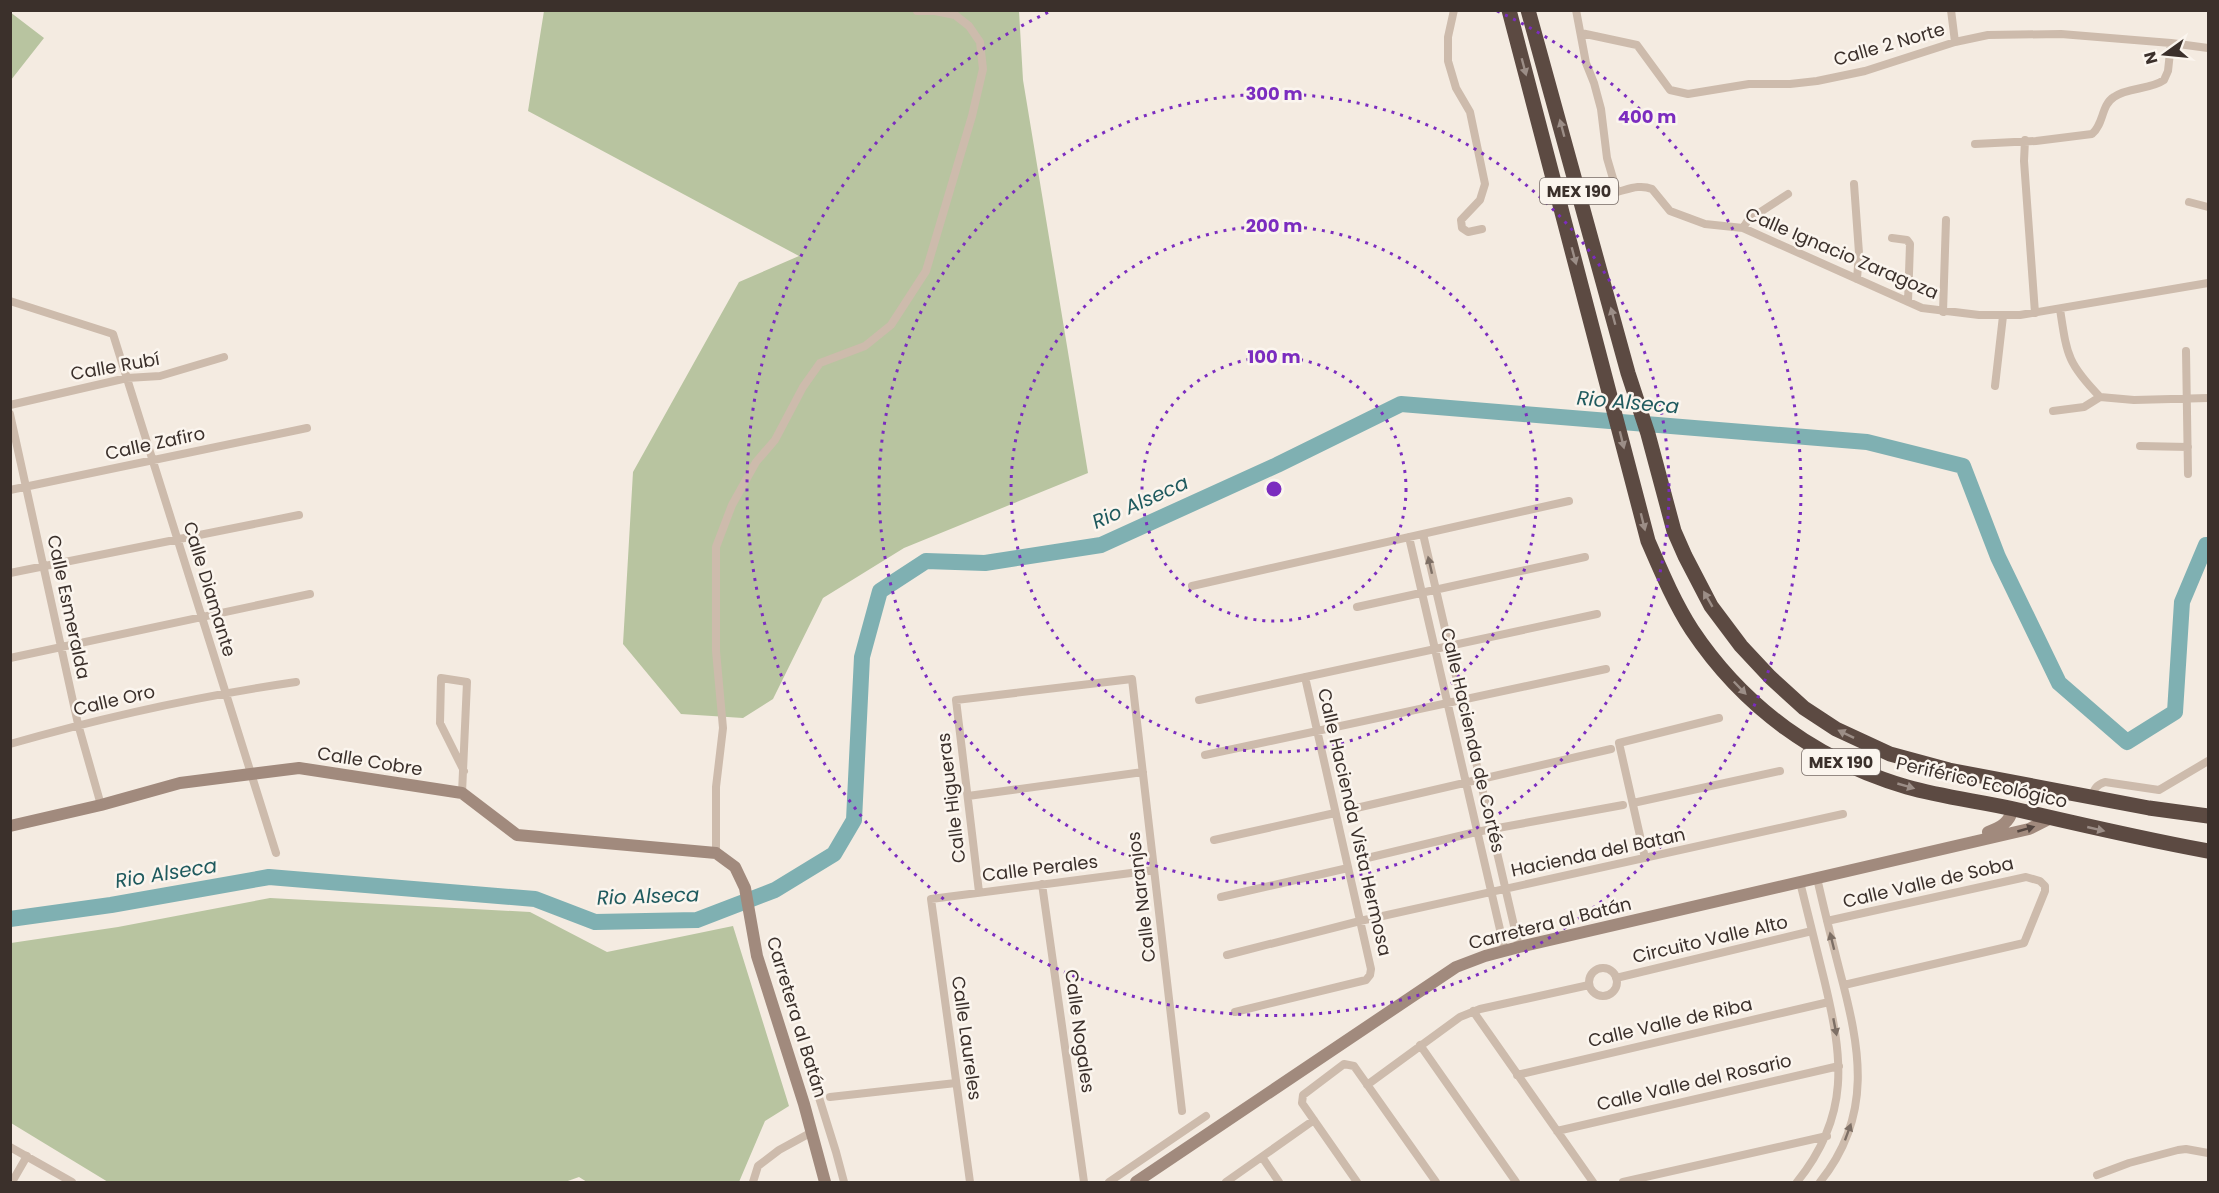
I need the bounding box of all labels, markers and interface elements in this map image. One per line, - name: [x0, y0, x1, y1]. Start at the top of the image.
- street label: Calle 2 Norte: [1830, 16, 1948, 72]
- north arrow: [2135, 24, 2195, 84]
- text: N: [2138, 49, 2164, 67]
- one-way arrow: [1520, 58, 1530, 76]
- text: 300 m: [1245, 81, 1303, 106]
- text: 400 m: [1618, 104, 1676, 129]
- one-way arrow: [1556, 119, 1566, 137]
- road number: MEX 190: [1540, 178, 1618, 204]
- street label: Calle Ignacio Zaragoza: [1742, 201, 1942, 305]
- text: 200 m: [1246, 213, 1302, 238]
- one-way arrow: [1570, 247, 1579, 265]
- one-way arrow: [1608, 307, 1617, 325]
- text: 100 m: [1247, 344, 1301, 369]
- street label: Calle Rubí: [69, 346, 161, 386]
- water label: Rio Alseca: [1576, 384, 1680, 420]
- street label: Calle Zafiro: [103, 420, 207, 466]
- one-way arrow: [1617, 430, 1627, 449]
- water label: Rio Alseca: [1087, 468, 1193, 536]
- centre of rings: [1264, 479, 1284, 499]
- one-way arrow: [1638, 513, 1648, 531]
- street label: Calle Diamante: [178, 518, 242, 660]
- street label: Calle Esmeralda: [42, 533, 96, 681]
- one-way arrow: [1425, 556, 1434, 575]
- one-way arrow: [1703, 590, 1713, 607]
- street label: Calle Hacienda de Cortés: [1435, 625, 1511, 855]
- street label: Calle Oro: [71, 678, 157, 722]
- one-way arrow: [1733, 681, 1747, 695]
- street label: Calle Hacienda Vista Hermosa: [1312, 686, 1398, 958]
- one-way arrow: [1837, 729, 1854, 738]
- street label: Calle Higueras: [931, 732, 971, 864]
- street label: Calle Cobre: [316, 740, 424, 782]
- road number: MEX 190: [1802, 749, 1880, 775]
- street label: Periférico Ecológico: [1894, 750, 2070, 814]
- one-way arrow: [1897, 782, 1915, 791]
- street label: Hacienda del Batan: [1508, 821, 1688, 883]
- one-way arrow: [2017, 824, 2035, 833]
- one-way arrow: [2087, 824, 2106, 834]
- street label: Calle Naranjos: [1121, 830, 1161, 964]
- street label: Calle Perales: [981, 849, 1099, 887]
- street label: Calle Valle de Soba: [1840, 850, 2016, 914]
- water label: Rio Alseca: [113, 851, 219, 895]
- water label: Rio Alseca: [596, 880, 700, 912]
- street label: Carretera al Batán: [1466, 891, 1634, 955]
- street label: Circuito Valle Alto: [1630, 909, 1790, 969]
- one-way arrow: [1827, 932, 1837, 950]
- street label: Carretera al Batán: [761, 934, 833, 1100]
- street label: Calle Nogales: [1059, 968, 1101, 1094]
- street label: Calle Laureles: [946, 974, 988, 1102]
- street label: Calle Valle de Riba: [1585, 991, 1755, 1053]
- one-way arrow: [1831, 1018, 1840, 1037]
- street label: Calle Valle del Rosario: [1594, 1047, 1794, 1117]
- one-way arrow: [1844, 1122, 1854, 1140]

